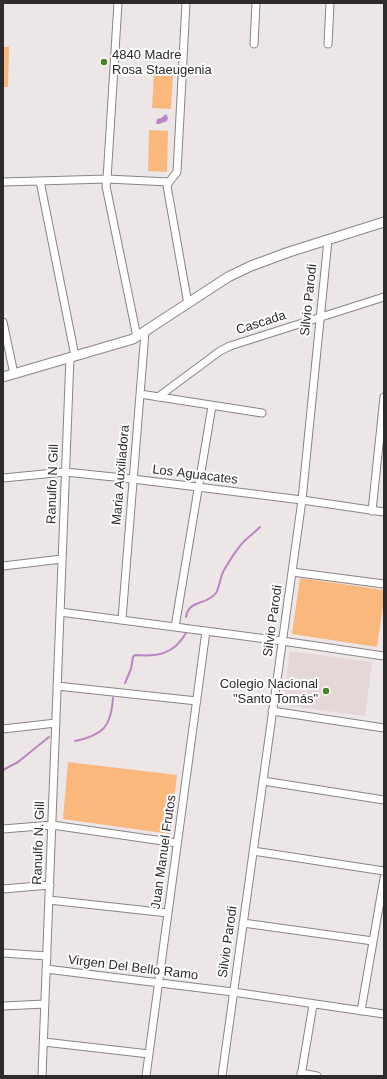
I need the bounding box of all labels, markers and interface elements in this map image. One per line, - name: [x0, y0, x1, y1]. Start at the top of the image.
- place label: 4840 Madre Rosa Staeugenia: [112, 47, 212, 78]
- marker: 4840 Madre Rosa Staeugenia: [99, 57, 109, 67]
- street label: Silvio Parodi: [297, 263, 321, 337]
- street label: Cascada: [234, 308, 288, 338]
- street label: Maria Auxiliadora: [109, 424, 133, 526]
- street label: Ranulfo N Gill: [44, 444, 62, 524]
- street label: Los Aguacates: [151, 462, 239, 488]
- street label: Silvio Parodi: [260, 584, 286, 658]
- place label: Colegio Nacional "Santo Tomás": [220, 676, 318, 707]
- marker: Colegio Nacional "Santo Tomás": [321, 686, 331, 696]
- street label: Juan Manuel Frutos: [148, 794, 180, 910]
- street label: Ranulfo N. Gill: [30, 801, 48, 885]
- street label: Silvio Parodi: [215, 905, 241, 979]
- street label: Virgen Del Bello Ramo: [67, 952, 199, 984]

